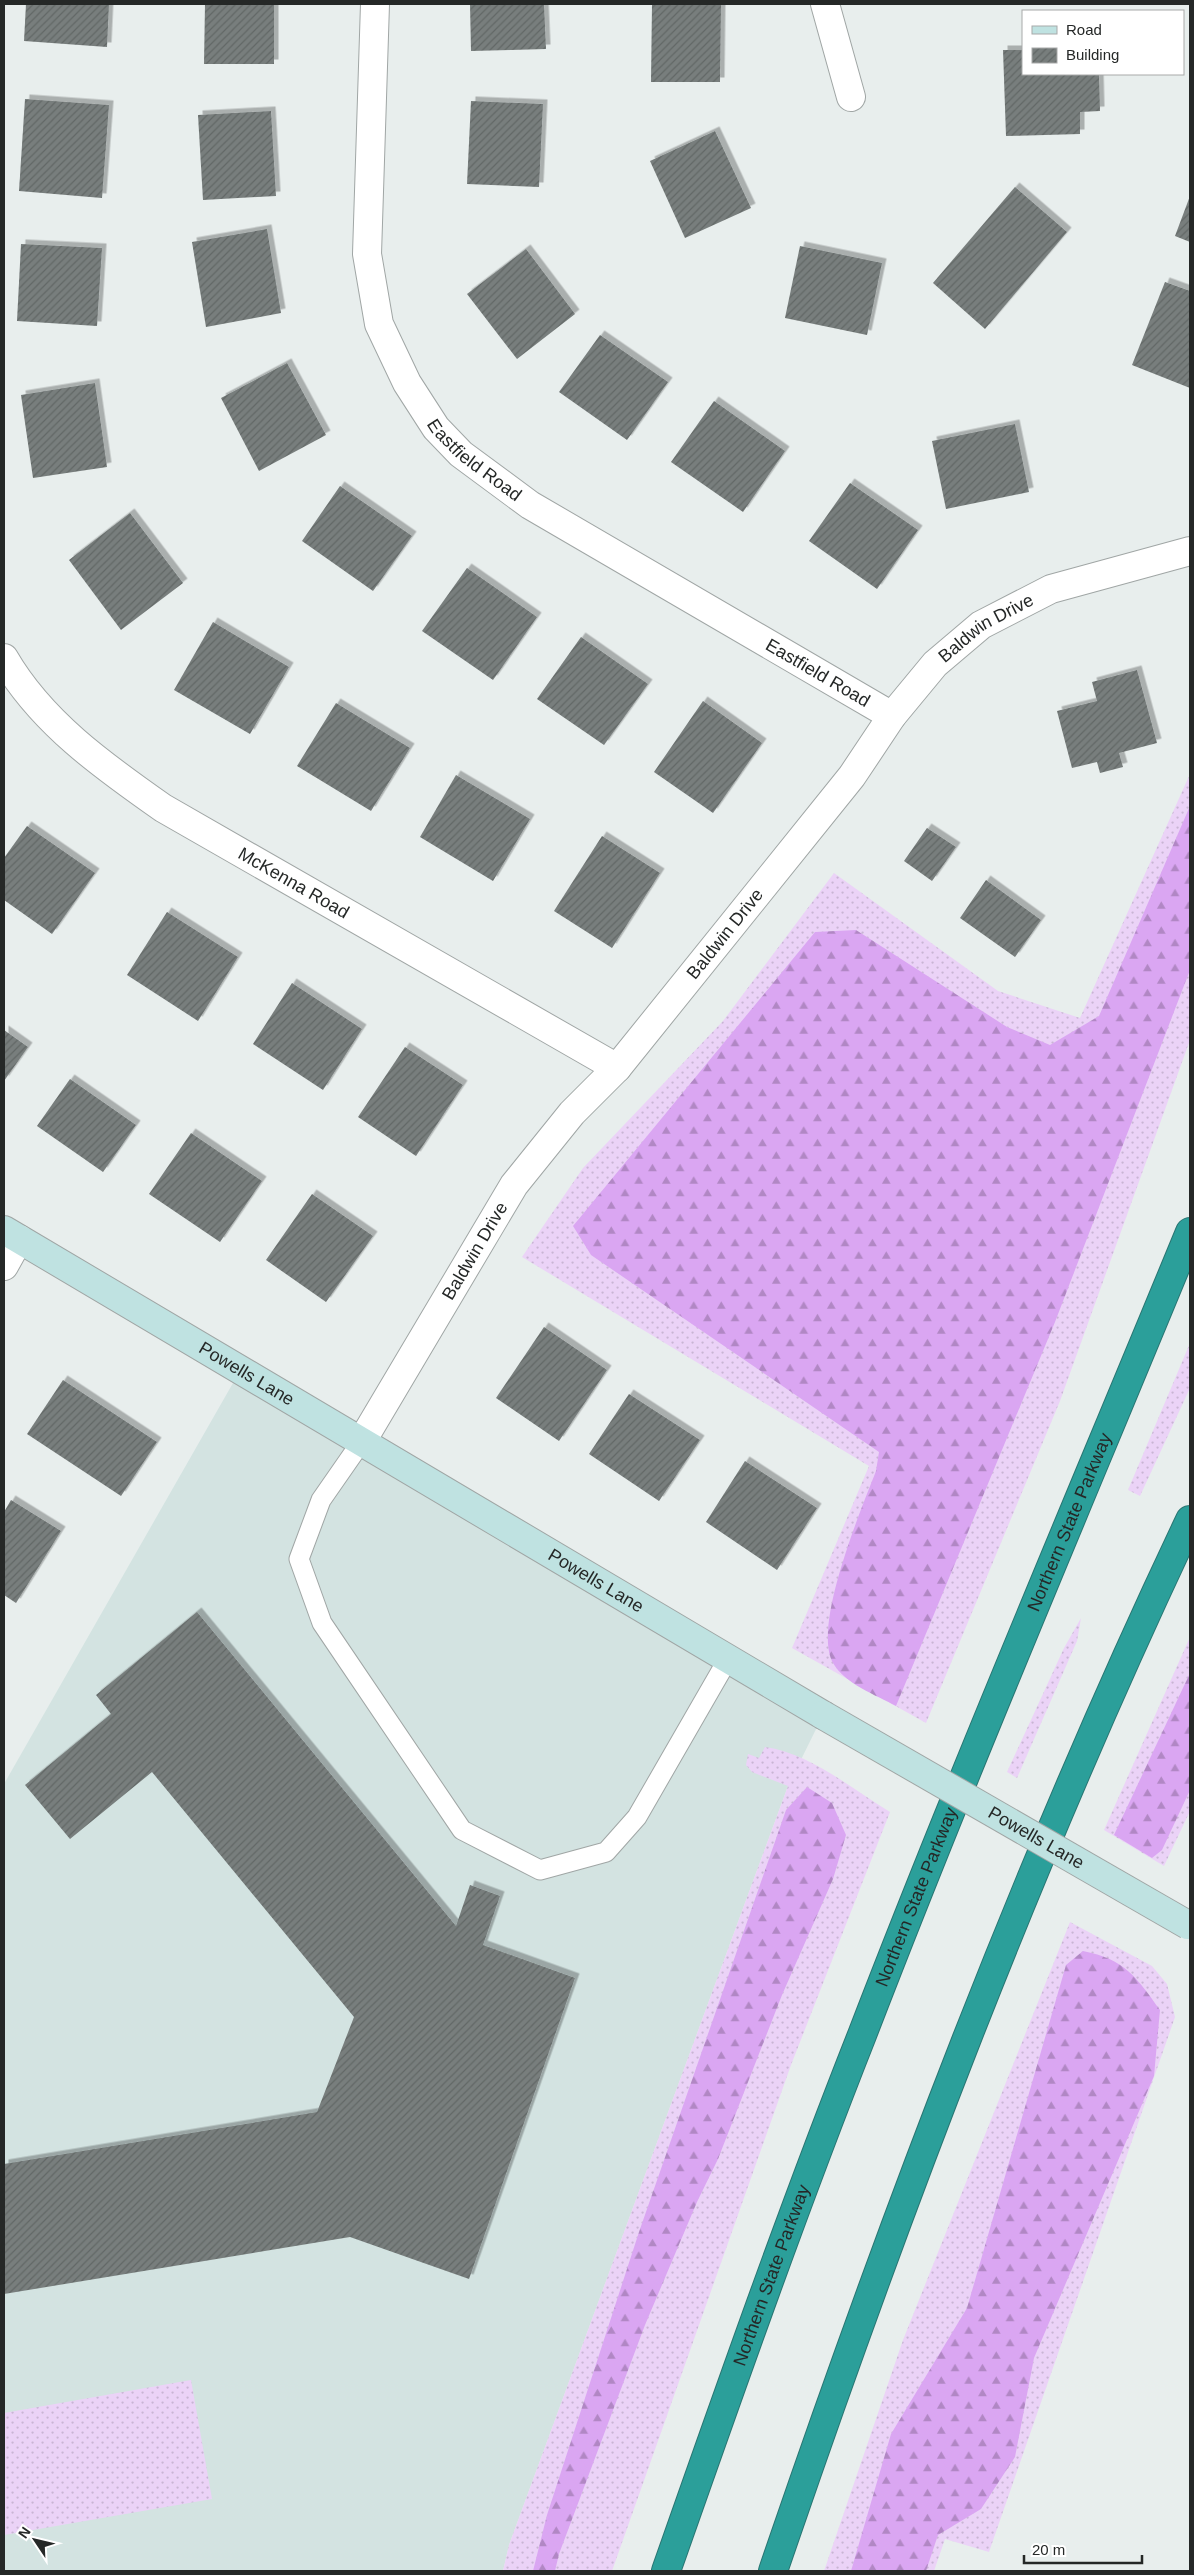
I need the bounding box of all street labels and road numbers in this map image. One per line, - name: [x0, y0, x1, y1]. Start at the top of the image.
- street label: Eastfield Road: [423, 415, 525, 505]
- street label: Baldwin Drive: [934, 590, 1037, 667]
- street label: Eastfield Road: [762, 635, 873, 711]
- street label: McKenna Road: [235, 843, 353, 922]
- street label: Baldwin Drive: [683, 885, 767, 983]
- street label: Baldwin Drive: [438, 1199, 512, 1303]
- street label: Powells Lane: [195, 1338, 298, 1410]
- street label: Northern State Parkway: [1024, 1430, 1116, 1614]
- street label: Powells Lane: [545, 1545, 647, 1616]
- street label: Powells Lane: [985, 1802, 1088, 1873]
- street label: Northern State Parkway: [872, 1804, 961, 1990]
- street label: Northern State Parkway: [729, 2182, 814, 2368]

